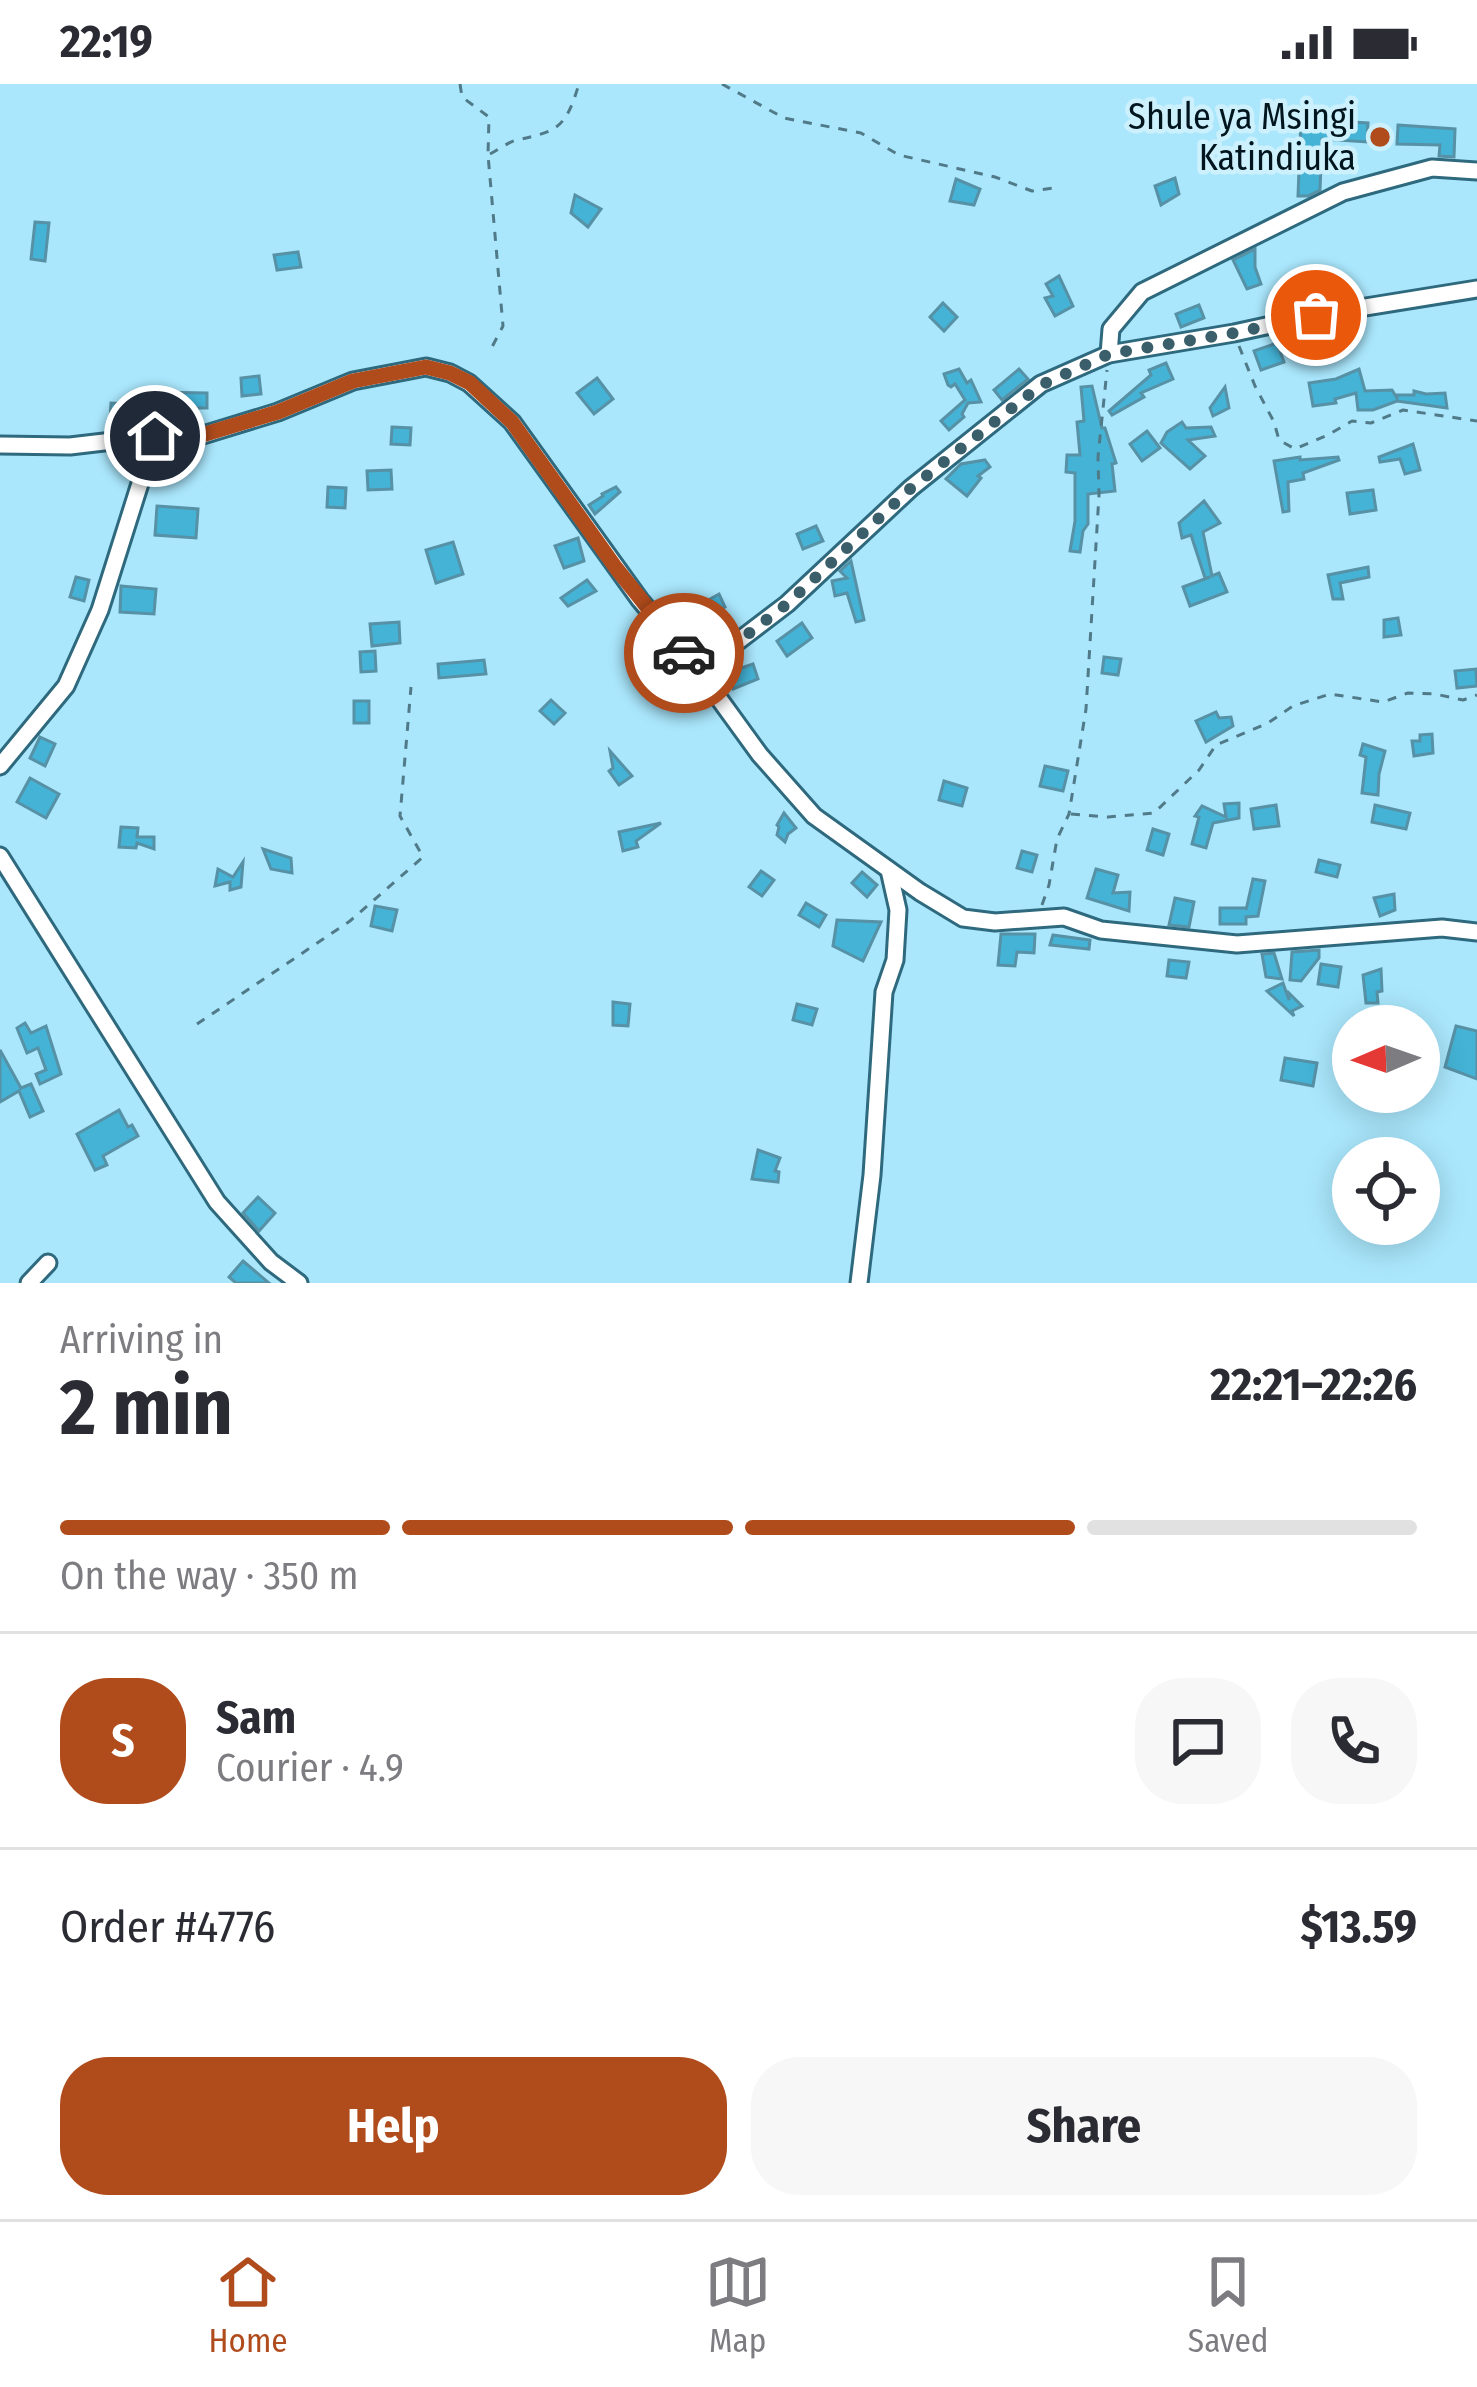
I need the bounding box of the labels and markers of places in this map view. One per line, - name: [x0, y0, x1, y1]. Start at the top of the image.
- place label: Shule ya Msingi Katindiuka: [1128, 95, 1356, 180]
- marker: Shule ya Msingi Katindiuka: [1367, 124, 1393, 150]
- pin: [1265, 264, 1367, 366]
- pin: [104, 385, 206, 487]

